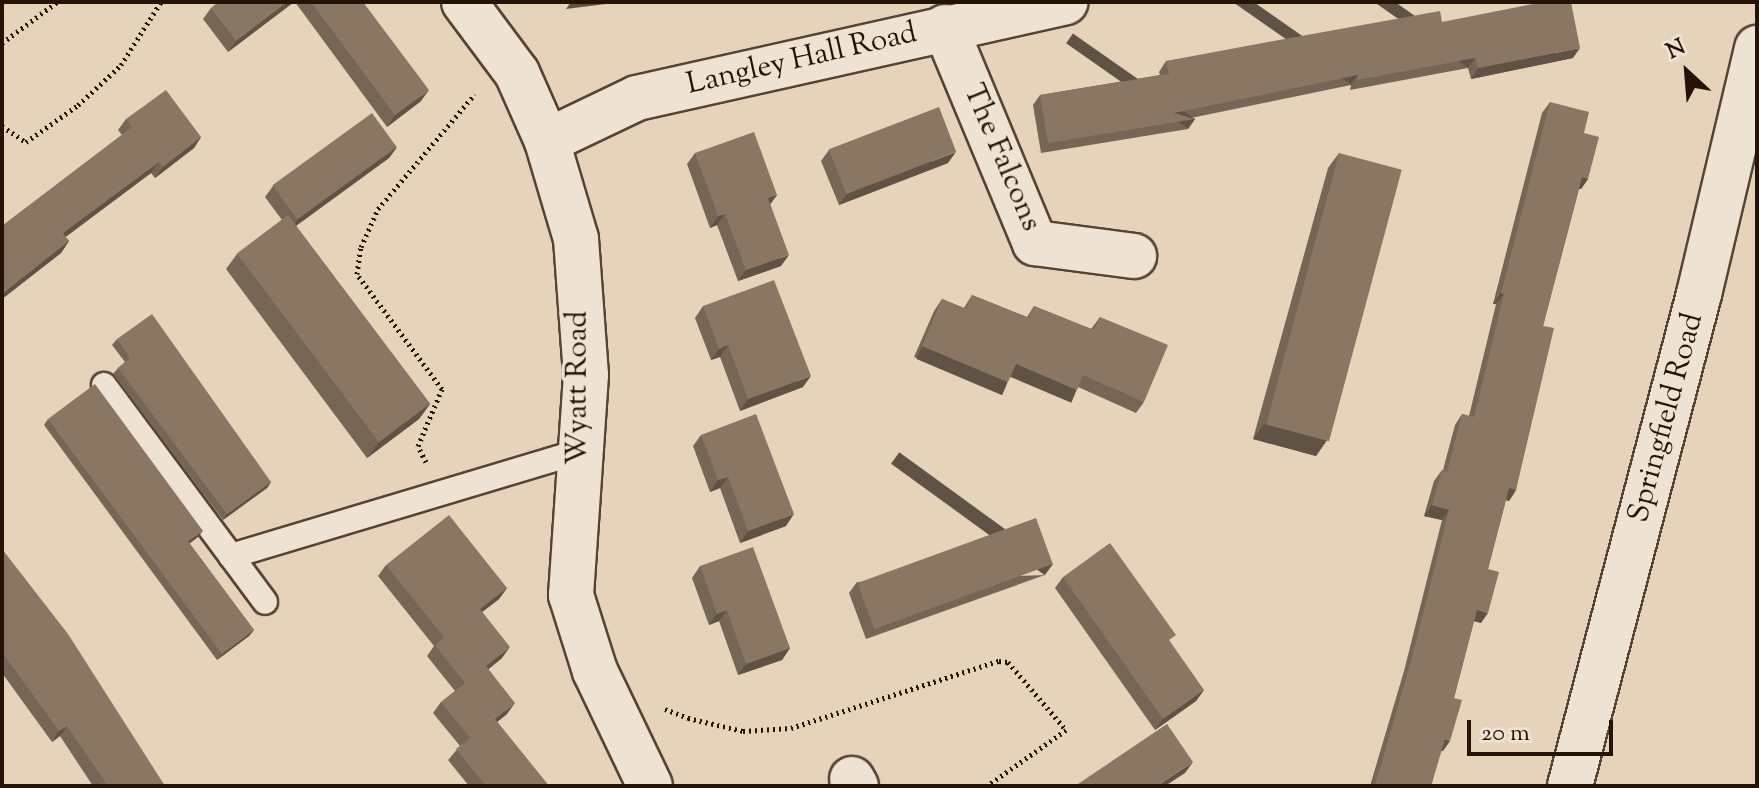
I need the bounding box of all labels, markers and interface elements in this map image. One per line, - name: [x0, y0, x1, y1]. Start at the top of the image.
- street label: Langley Hall Road: [683, 16, 921, 104]
- north arrow: [1647, 32, 1727, 112]
- text: N: [1662, 32, 1691, 69]
- street label: The Falcons: [954, 79, 1048, 237]
- street label: Springfield Road: [1622, 309, 1712, 527]
- street label: Wyatt Road: [561, 311, 597, 465]
- scale bar: [1471, 704, 1617, 754]
- text: 20 m: [1481, 717, 1530, 751]

